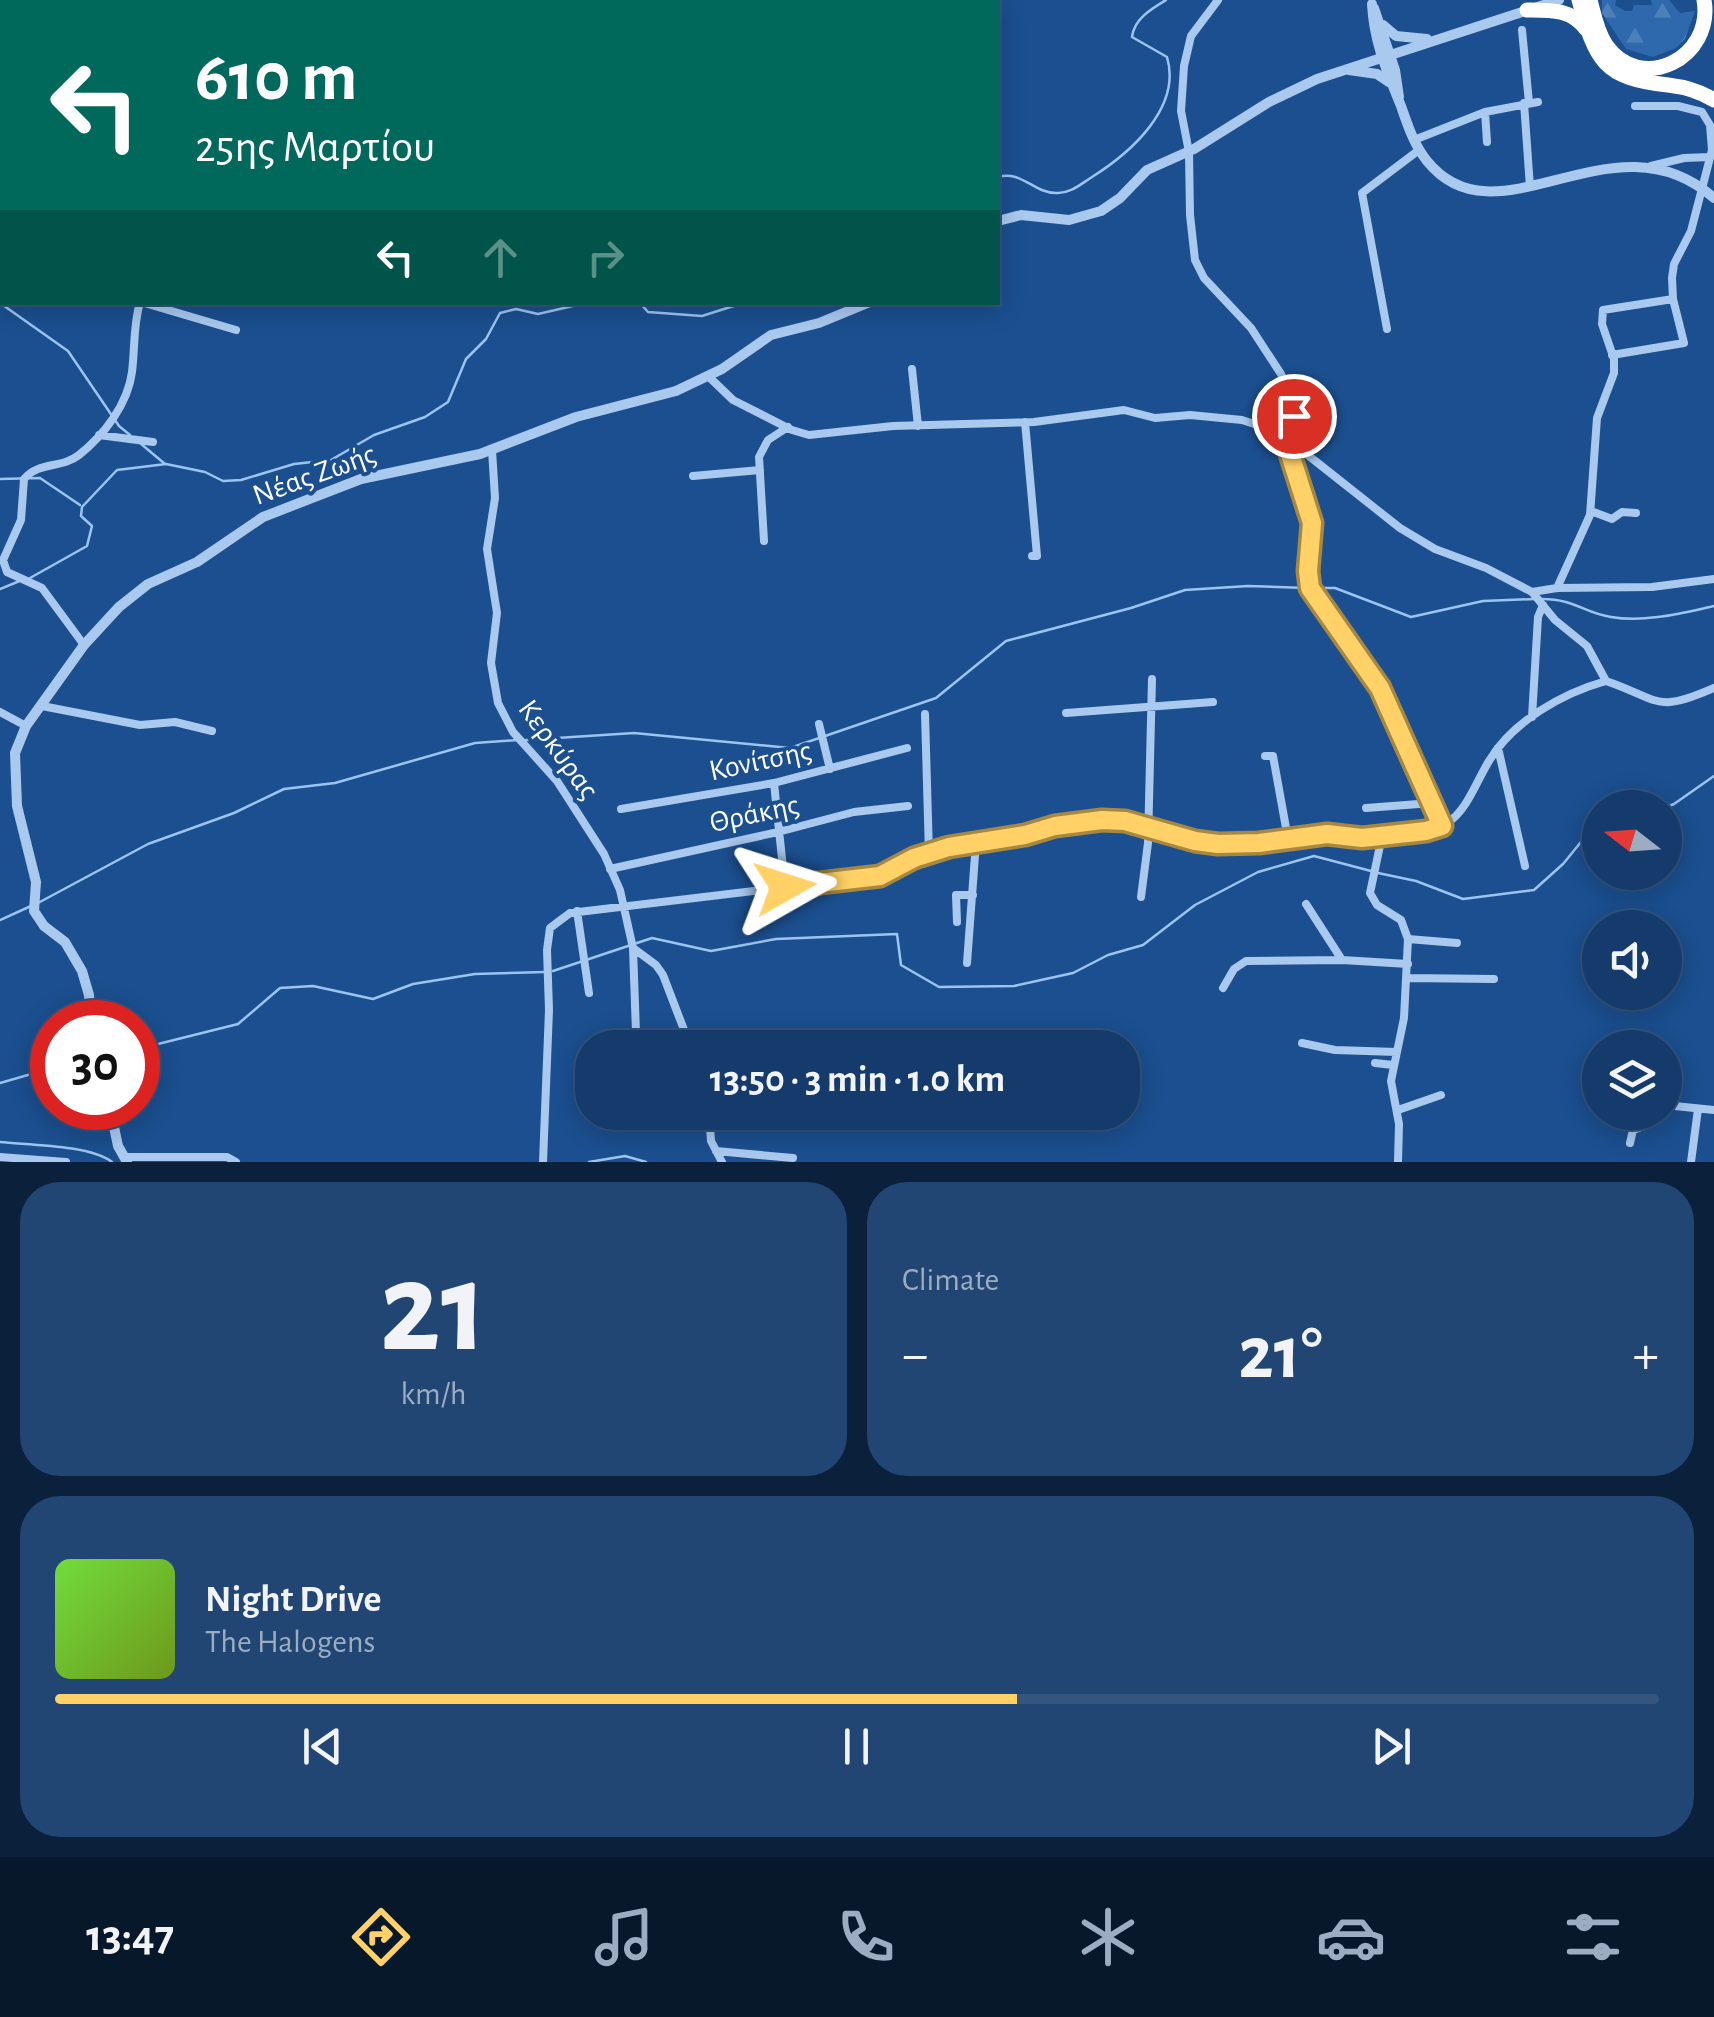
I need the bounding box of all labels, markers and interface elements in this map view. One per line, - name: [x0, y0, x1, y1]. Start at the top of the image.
- icon: left: [30, 40, 160, 170]
- text: 610 m: [195, 43, 358, 113]
- text: 25ης Μαρτίου: [195, 125, 435, 170]
- icon: left: [368, 230, 423, 285]
- icon: ahead: [473, 230, 528, 285]
- icon: right: [578, 230, 633, 285]
- pin: [1252, 374, 1337, 459]
- icon: arrive: [1267, 389, 1322, 444]
- street label: Νέας Ζωής: [249, 439, 380, 511]
- street label: Κερκύρας: [512, 694, 604, 805]
- street label: Κονίτσης: [706, 736, 814, 786]
- street label: Θράκης: [707, 790, 802, 838]
- north arrow: [1582, 790, 1682, 890]
- map controls: [1582, 790, 1682, 1130]
- position arrow: [733, 835, 837, 939]
- button: sound: [1582, 910, 1682, 1010]
- speed limit sign: 30: [30, 1000, 160, 1130]
- button: layers: [1582, 1030, 1682, 1130]
- text: 13:50 · 3 min · 1.0 km: [710, 1061, 1005, 1099]
- text: 21: [379, 1245, 488, 1375]
- text: Climate: [902, 1264, 999, 1296]
- text: 21°: [1238, 1317, 1323, 1392]
- text: −: [902, 1328, 928, 1383]
- text: +: [1633, 1328, 1659, 1383]
- text: km/h: [400, 1378, 467, 1410]
- text: Night Drive: [205, 1581, 381, 1619]
- text: The Halogens: [205, 1626, 375, 1658]
- icon: previous: [295, 1719, 350, 1774]
- icon: pause: [829, 1719, 884, 1774]
- icon: next: [1364, 1719, 1419, 1774]
- icon: directions: [346, 1902, 416, 1972]
- icon: music: [589, 1902, 659, 1972]
- icon: phone: [831, 1902, 901, 1972]
- icon: climate: [1073, 1902, 1143, 1972]
- icon: car: [1316, 1902, 1386, 1972]
- icon: filters: [1558, 1902, 1628, 1972]
- text: 13:47: [86, 1914, 174, 1959]

